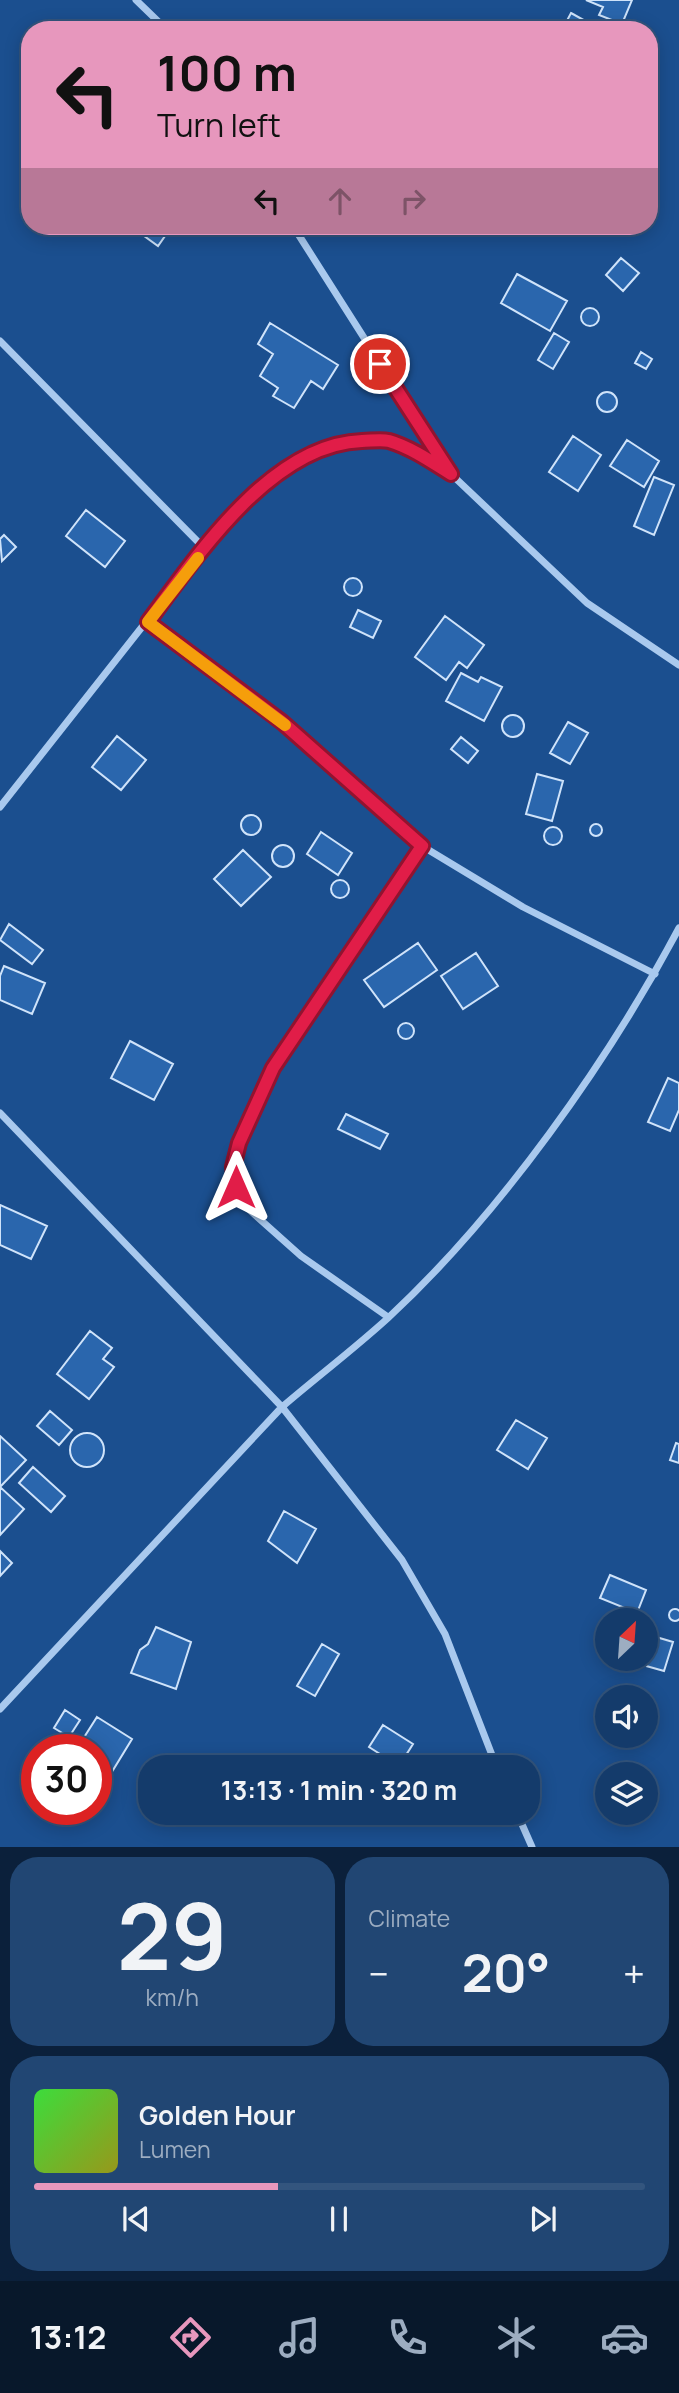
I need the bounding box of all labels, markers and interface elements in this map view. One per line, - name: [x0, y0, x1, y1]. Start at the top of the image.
- text: 100 m: [157, 39, 297, 106]
- icon: left: [42, 49, 133, 140]
- text: Turn left: [157, 103, 281, 147]
- icon: left: [248, 182, 286, 220]
- icon: ahead: [321, 182, 359, 220]
- icon: right: [394, 182, 432, 220]
- pin: [350, 334, 410, 394]
- icon: arrive: [361, 345, 399, 383]
- position arrow: [199, 1150, 273, 1224]
- north arrow: [595, 1608, 658, 1671]
- map controls: [595, 1608, 658, 1825]
- button: sound: [595, 1685, 658, 1748]
- speed limit sign: 30: [21, 1734, 112, 1825]
- button: layers: [595, 1762, 658, 1825]
- text: 13:13 · 1 min · 320 m: [221, 1772, 457, 1808]
- text: 29: [117, 1873, 228, 1997]
- text: Climate: [369, 1902, 450, 1934]
- text: 20°: [462, 1937, 550, 2008]
- text: −: [369, 1947, 389, 1999]
- text: +: [623, 1947, 645, 1999]
- text: km/h: [146, 1981, 199, 2013]
- text: Golden Hour: [139, 2097, 296, 2133]
- text: Lumen: [139, 2133, 211, 2165]
- icon: previous: [117, 2200, 155, 2238]
- icon: pause: [320, 2200, 358, 2238]
- icon: next: [524, 2200, 562, 2238]
- icon: directions: [166, 2313, 215, 2362]
- icon: music: [275, 2313, 324, 2362]
- icon: phone: [383, 2313, 432, 2362]
- icon: climate: [492, 2313, 541, 2362]
- icon: car: [600, 2313, 649, 2362]
- text: 13:12: [30, 2315, 106, 2359]

